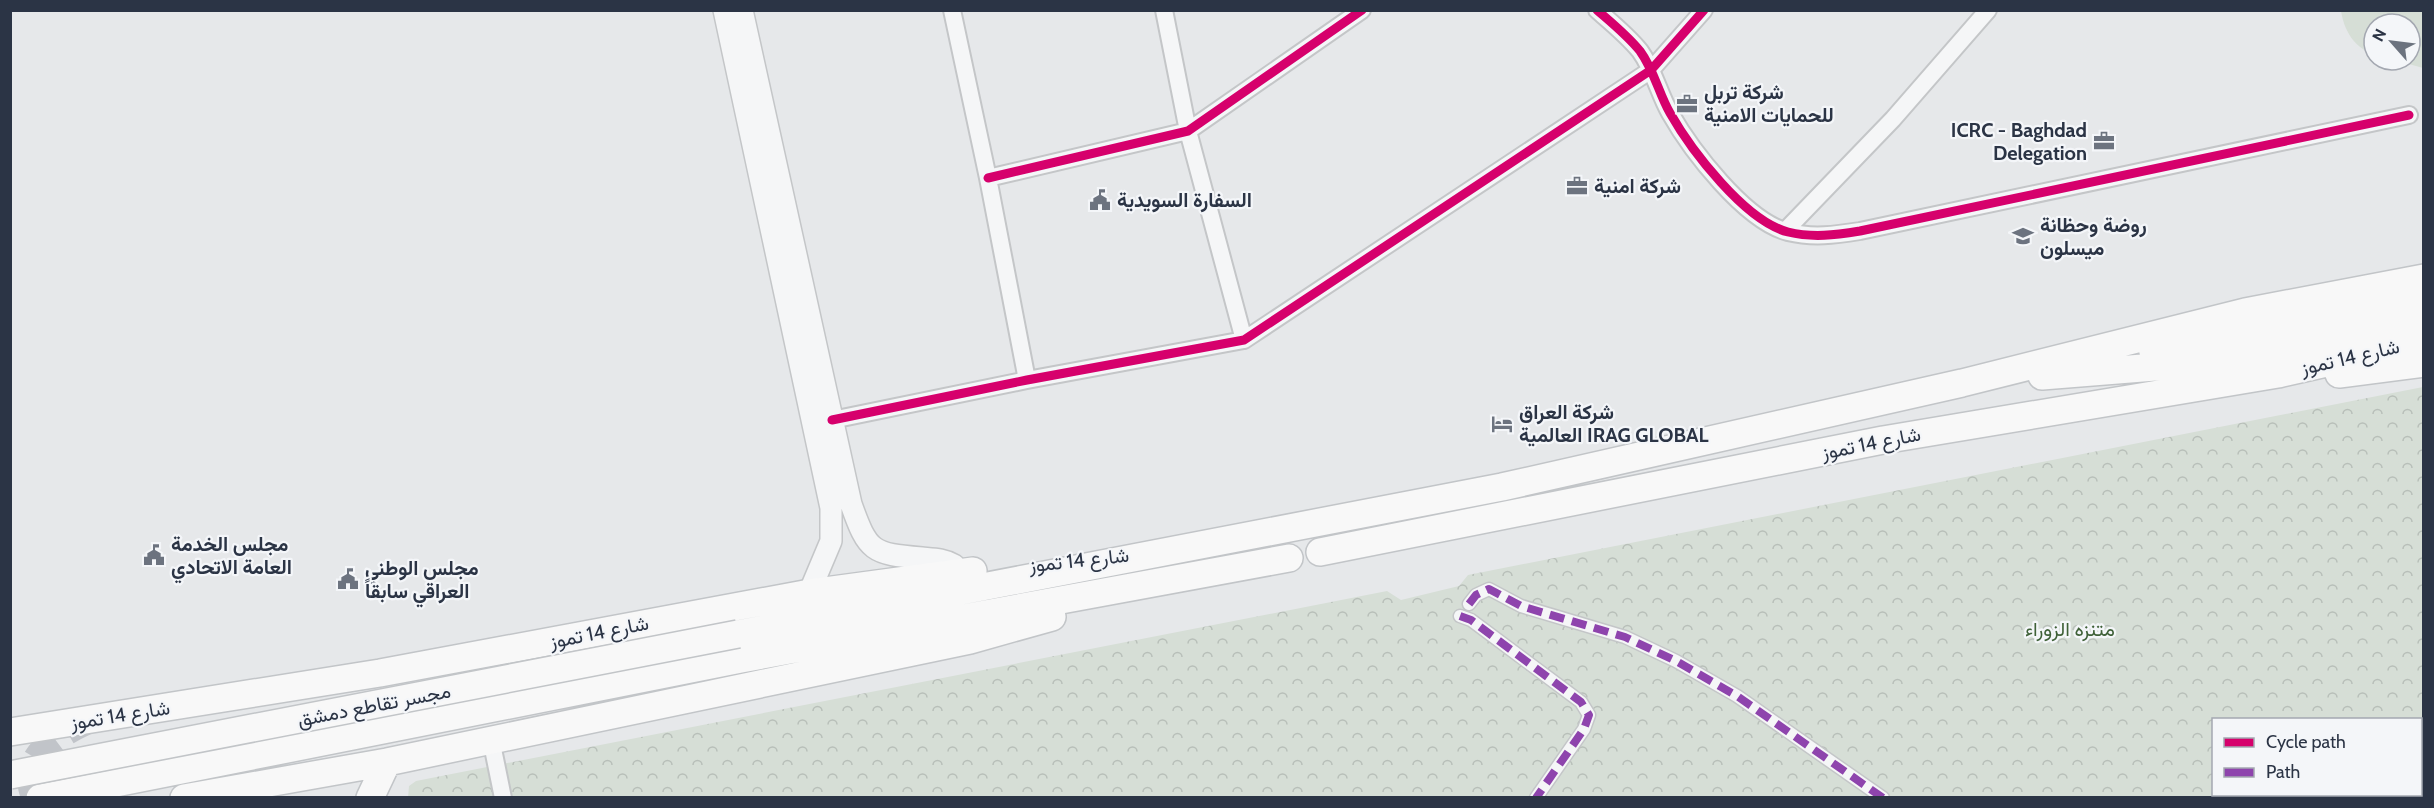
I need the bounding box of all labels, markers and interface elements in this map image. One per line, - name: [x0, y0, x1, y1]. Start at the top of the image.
- north arrow: [2362, 12, 2422, 72]
- text: N: [2368, 26, 2390, 45]
- place label: شركة تربل للحمايات الامنية: [1704, 80, 1834, 127]
- office icon: شركة تربل للحمايات الامنية: [1675, 92, 1699, 116]
- place label: ICRC - Baghdad Delegation: [1951, 118, 2087, 165]
- office icon: ICRC - Baghdad Delegation: [2092, 129, 2116, 153]
- office icon: شركة امنية: [1565, 174, 1589, 198]
- place label: شركة امنية: [1594, 174, 1681, 199]
- public building icon: السفارة السويدية: [1088, 188, 1112, 212]
- place label: السفارة السويدية: [1117, 188, 1252, 213]
- place label: روضة وحظانة ميسلون: [2040, 213, 2147, 261]
- school or university icon: روضة وحظانة ميسلون: [2011, 224, 2035, 248]
- street label: شارع 14 تموز: [2297, 334, 2402, 382]
- place label: شركة العراق العالمية IRAG GLOBAL: [1519, 400, 1709, 447]
- hotel icon: شركة العراق العالمية IRAG GLOBAL: [1490, 412, 1514, 436]
- street label: شارع 14 تموز: [1818, 422, 1923, 467]
- place label: مجلس الخدمة العامة الاتحادي: [171, 532, 292, 584]
- public building icon: مجلس الخدمة العامة الاتحادي: [142, 543, 166, 567]
- street label: شارع 14 تموز: [1027, 543, 1131, 579]
- place label: مجلس الوطني العراقي سابقاً: [365, 556, 479, 608]
- public building icon: مجلس الوطني العراقي سابقاً: [336, 567, 360, 591]
- street label: شارع 14 تموز: [546, 611, 651, 656]
- park label: متنزه الزوراء: [2025, 617, 2115, 642]
- street label: مجسر تقاطع دمشق: [295, 678, 453, 734]
- street label: شارع 14 تموز: [67, 695, 172, 737]
- legend: [2212, 718, 2422, 796]
- text: Cycle path: [2266, 731, 2346, 753]
- text: Path: [2266, 761, 2300, 783]

